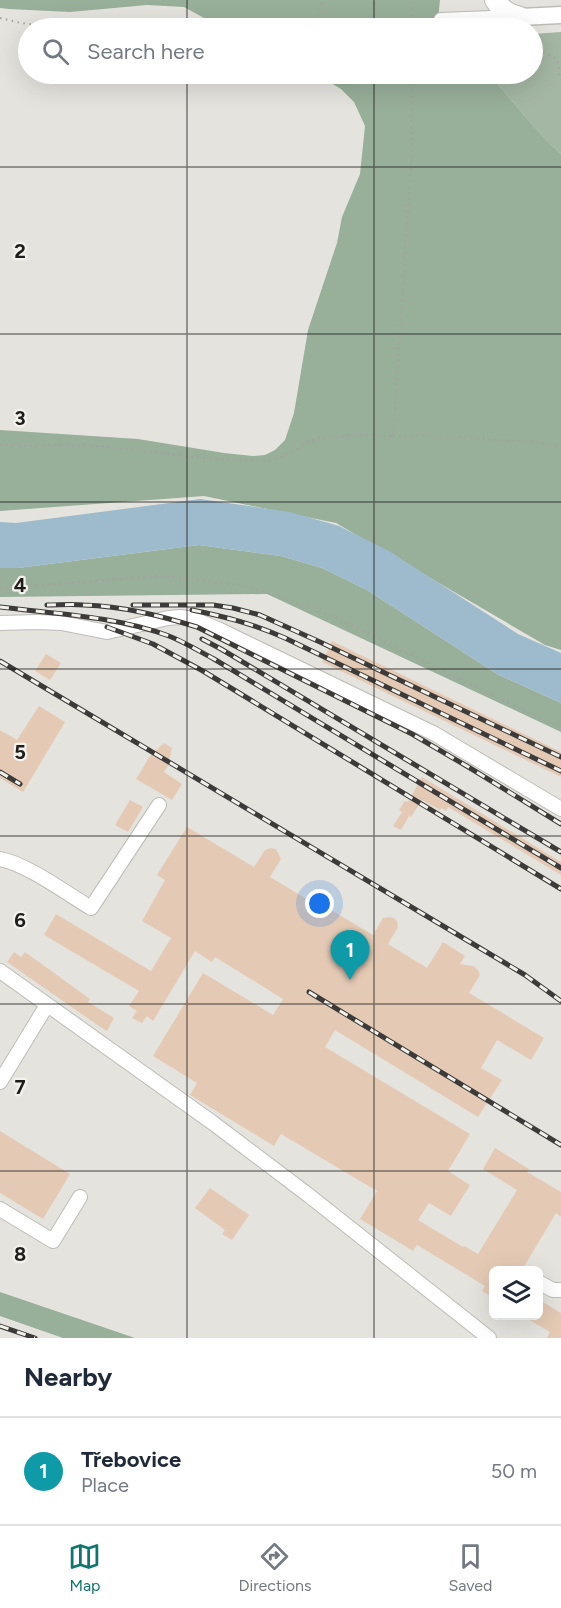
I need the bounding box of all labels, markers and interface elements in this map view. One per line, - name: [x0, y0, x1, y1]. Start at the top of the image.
- search box: [18, 18, 543, 84]
- icon: search: [39, 35, 72, 68]
- text: Search here: [87, 38, 205, 65]
- text: 2: [14, 239, 26, 263]
- text: 3: [14, 406, 26, 430]
- text: 4: [14, 573, 27, 597]
- text: 5: [14, 740, 26, 764]
- your location: [305, 889, 334, 918]
- text: 6: [14, 908, 26, 932]
- pin: 1: [330, 930, 370, 980]
- text: 7: [14, 1075, 26, 1099]
- text: 8: [14, 1242, 26, 1266]
- map controls: [489, 1266, 543, 1320]
- button: layers: [489, 1266, 543, 1320]
- text: Nearby: [24, 1361, 112, 1393]
- text: Třebovice: [81, 1446, 181, 1473]
- text: 1: [39, 1459, 48, 1483]
- text: 50 m: [491, 1459, 537, 1483]
- text: Place: [81, 1473, 129, 1497]
- tab: Map: [68, 1540, 101, 1595]
- tab: Directions: [238, 1540, 311, 1595]
- tab: Saved: [448, 1540, 493, 1595]

